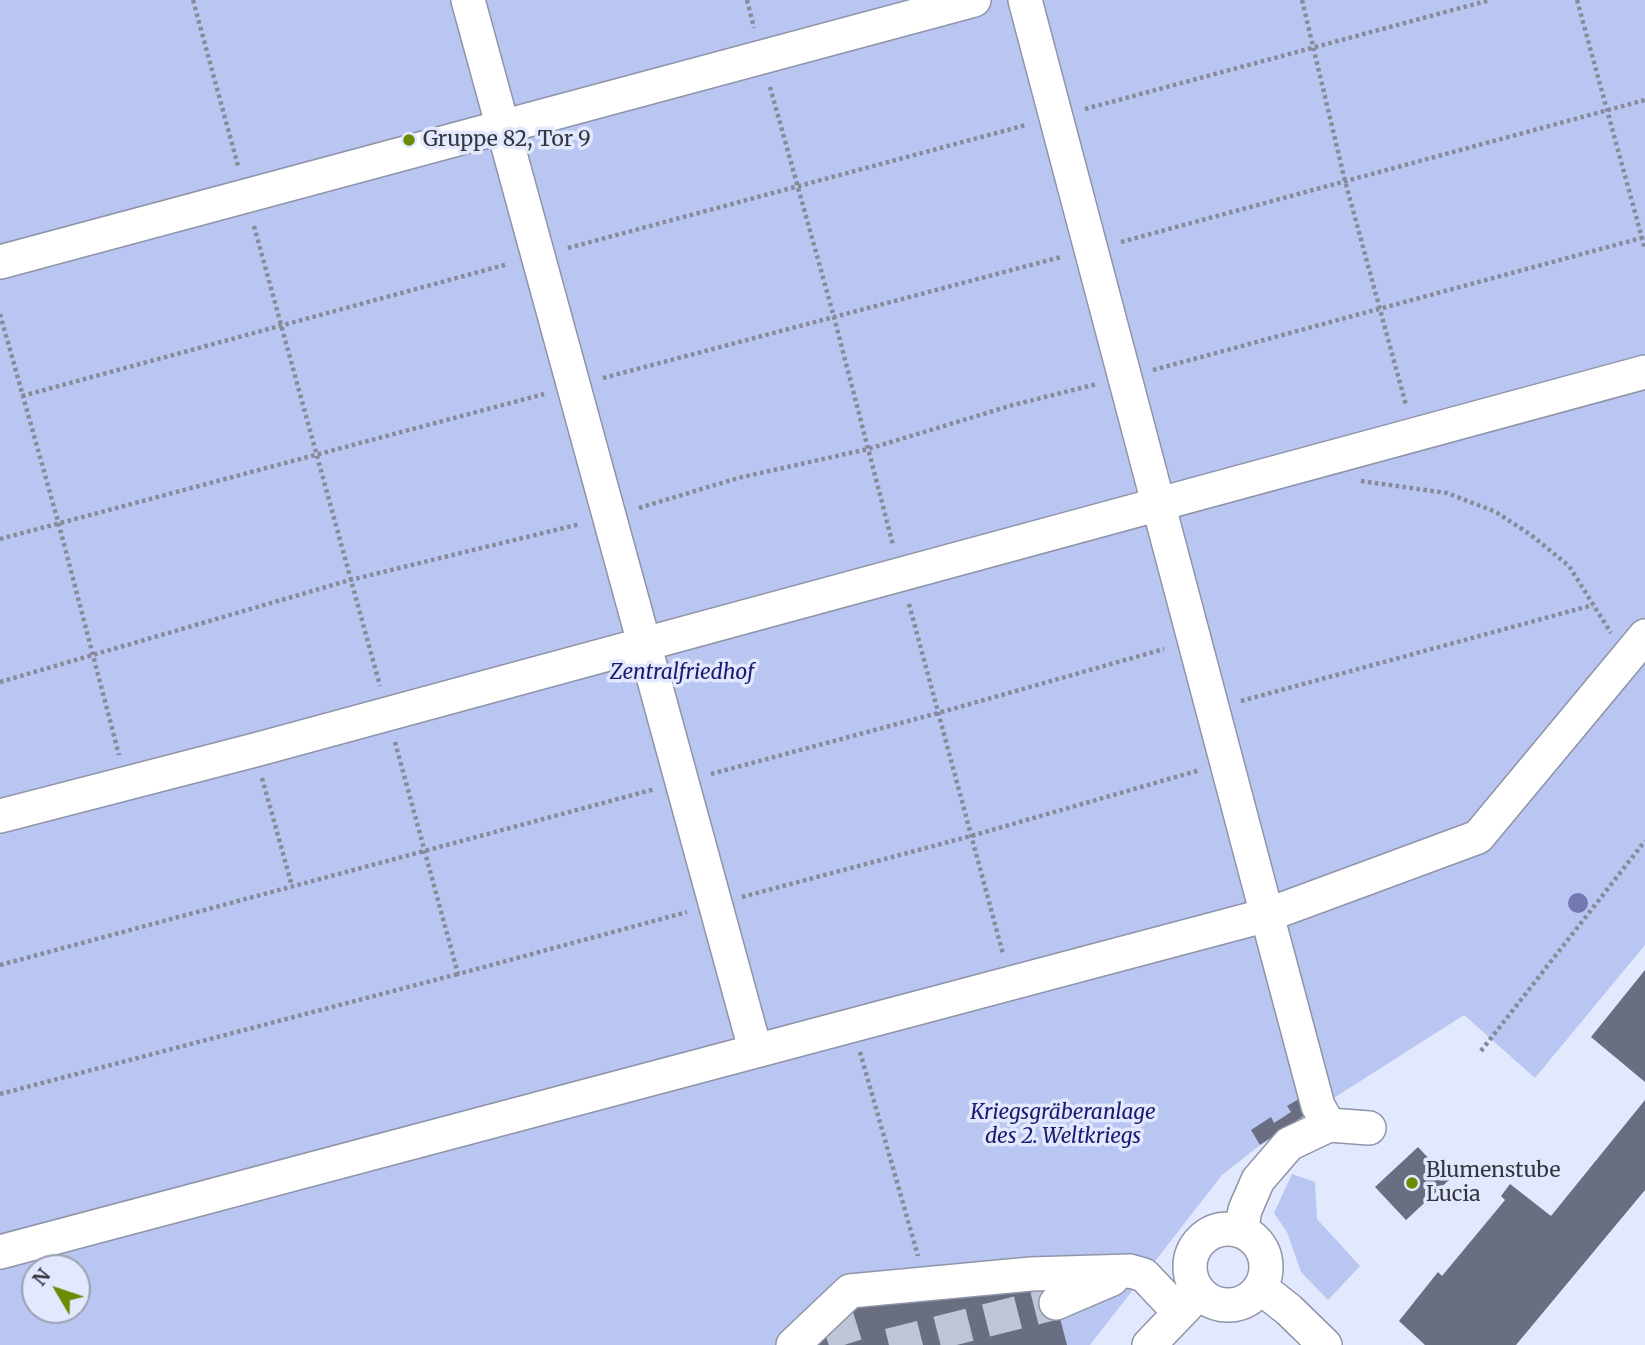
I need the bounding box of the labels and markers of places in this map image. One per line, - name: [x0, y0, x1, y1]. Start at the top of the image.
- place label: Gruppe 82, Tor 9: [423, 127, 591, 153]
- marker: Gruppe 82, Tor 9: [401, 132, 417, 148]
- place label: Blumenstube Lucia: [1426, 1158, 1560, 1208]
- marker: Blumenstube Lucia: [1404, 1175, 1420, 1191]

